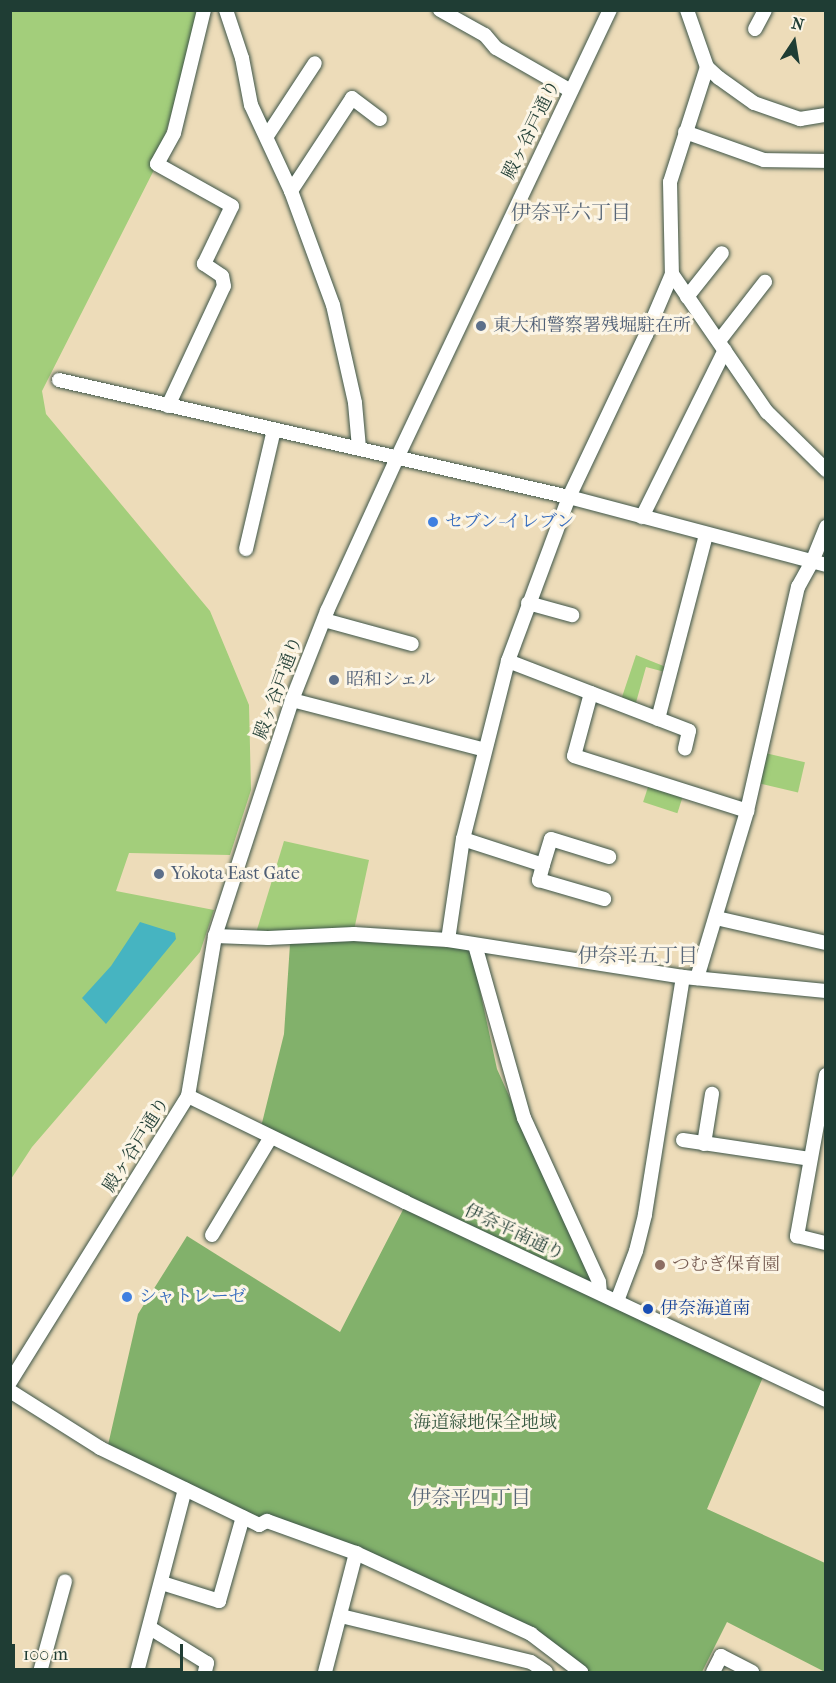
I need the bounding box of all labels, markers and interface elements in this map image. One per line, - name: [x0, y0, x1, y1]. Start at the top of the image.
- north arrow: [764, 12, 824, 72]
- text: N: [790, 13, 806, 34]
- street label: 殿ヶ谷戸通り: [499, 77, 565, 183]
- district label: 伊奈平六丁目: [511, 200, 631, 224]
- place label: 東大和警察署残堀駐在所: [493, 315, 691, 337]
- marker: 東大和警察署残堀駐在所: [474, 319, 488, 333]
- place label: セブン-イレブン: [445, 511, 576, 533]
- marker: セブン-イレブン: [426, 515, 440, 529]
- street label: 殿ヶ谷戸通り: [250, 634, 308, 742]
- place label: 昭和シェル: [346, 669, 436, 691]
- marker: 昭和シェル: [327, 673, 341, 687]
- place label: Yokota East Gate: [171, 863, 300, 885]
- marker: Yokota East Gate: [152, 867, 166, 881]
- district label: 伊奈平五丁目: [578, 943, 698, 967]
- street label: 殿ヶ谷戸通り: [99, 1093, 175, 1197]
- street label: 伊奈平南通り: [460, 1200, 568, 1266]
- place label: つむぎ保育園: [672, 1254, 780, 1276]
- marker: つむぎ保育園: [653, 1258, 667, 1272]
- place label: シャトレーゼ: [139, 1286, 247, 1308]
- marker: シャトレーゼ: [120, 1290, 134, 1304]
- place label: 伊奈海道南: [660, 1298, 750, 1320]
- marker: 伊奈海道南: [641, 1302, 655, 1316]
- park label: 海道緑地保全地域: [413, 1412, 557, 1434]
- district label: 伊奈平四丁目: [411, 1485, 531, 1509]
- scale bar: [15, 1632, 186, 1670]
- text: 100 m: [23, 1644, 68, 1665]

